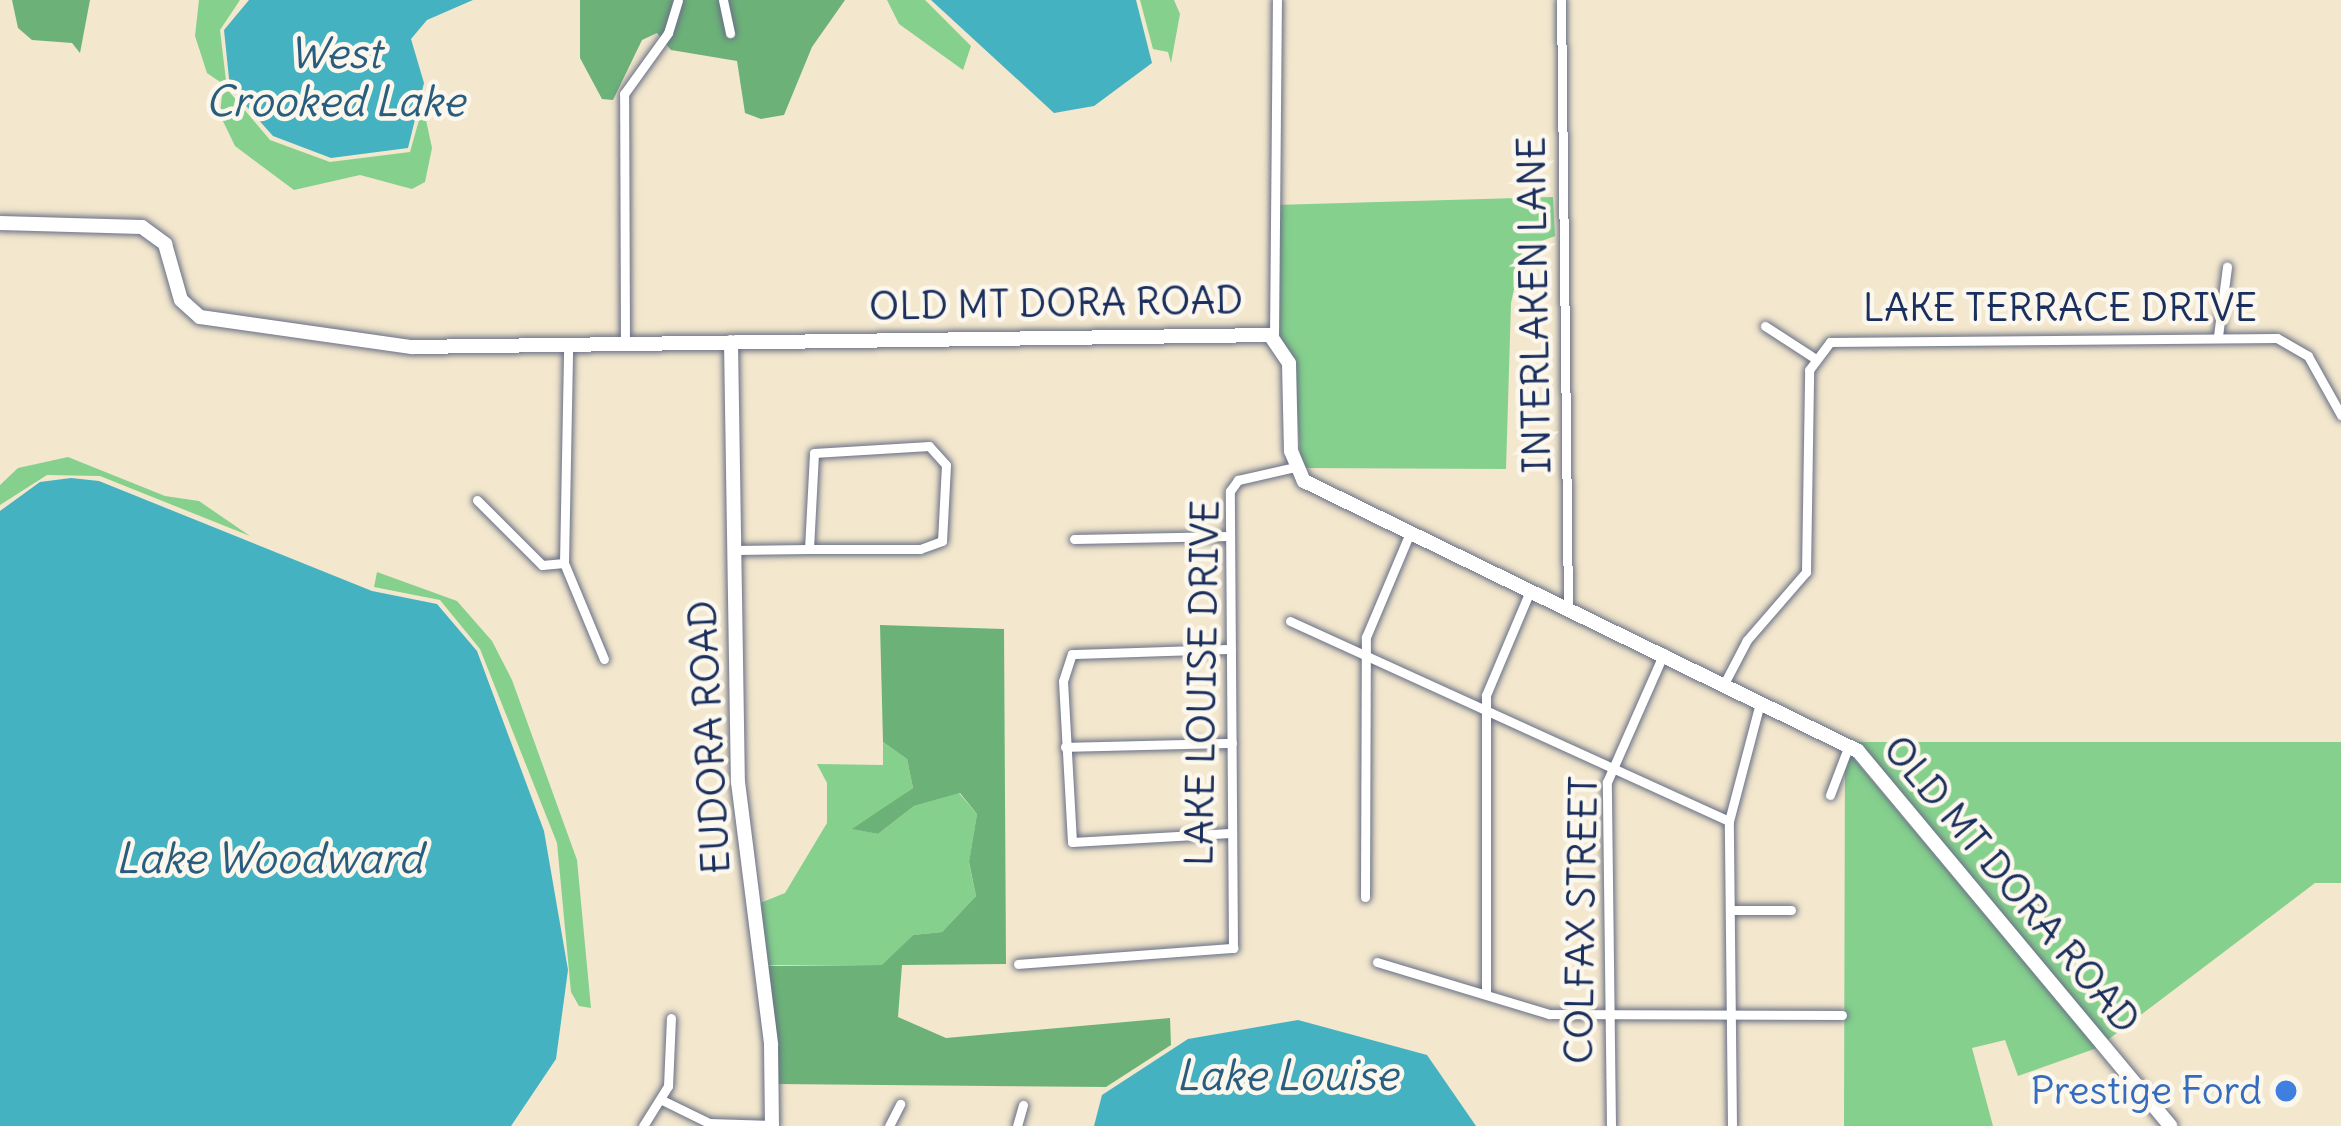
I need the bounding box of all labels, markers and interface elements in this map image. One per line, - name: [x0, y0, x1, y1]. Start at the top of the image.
- water label: West Crooked Lake: [205, 28, 465, 127]
- street label: INTERLAKEN LANE: [1509, 136, 1561, 474]
- street label: OLD MT DORA ROAD: [869, 277, 1243, 331]
- street label: LAKE TERRACE DRIVE: [1863, 285, 2257, 331]
- street label: LAKE LOUISE DRIVE: [1176, 499, 1230, 867]
- street label: EUDORA ROAD: [679, 599, 741, 875]
- street label: OLD MT DORA ROAD: [1873, 727, 2149, 1043]
- street label: COLFAX STREET: [1556, 775, 1608, 1065]
- water label: Lake Woodward: [115, 833, 423, 883]
- water label: Lake Louise: [1176, 1050, 1398, 1100]
- place label: Prestige Ford: [2030, 1068, 2262, 1114]
- marker: Prestige Ford: [2273, 1078, 2299, 1104]

